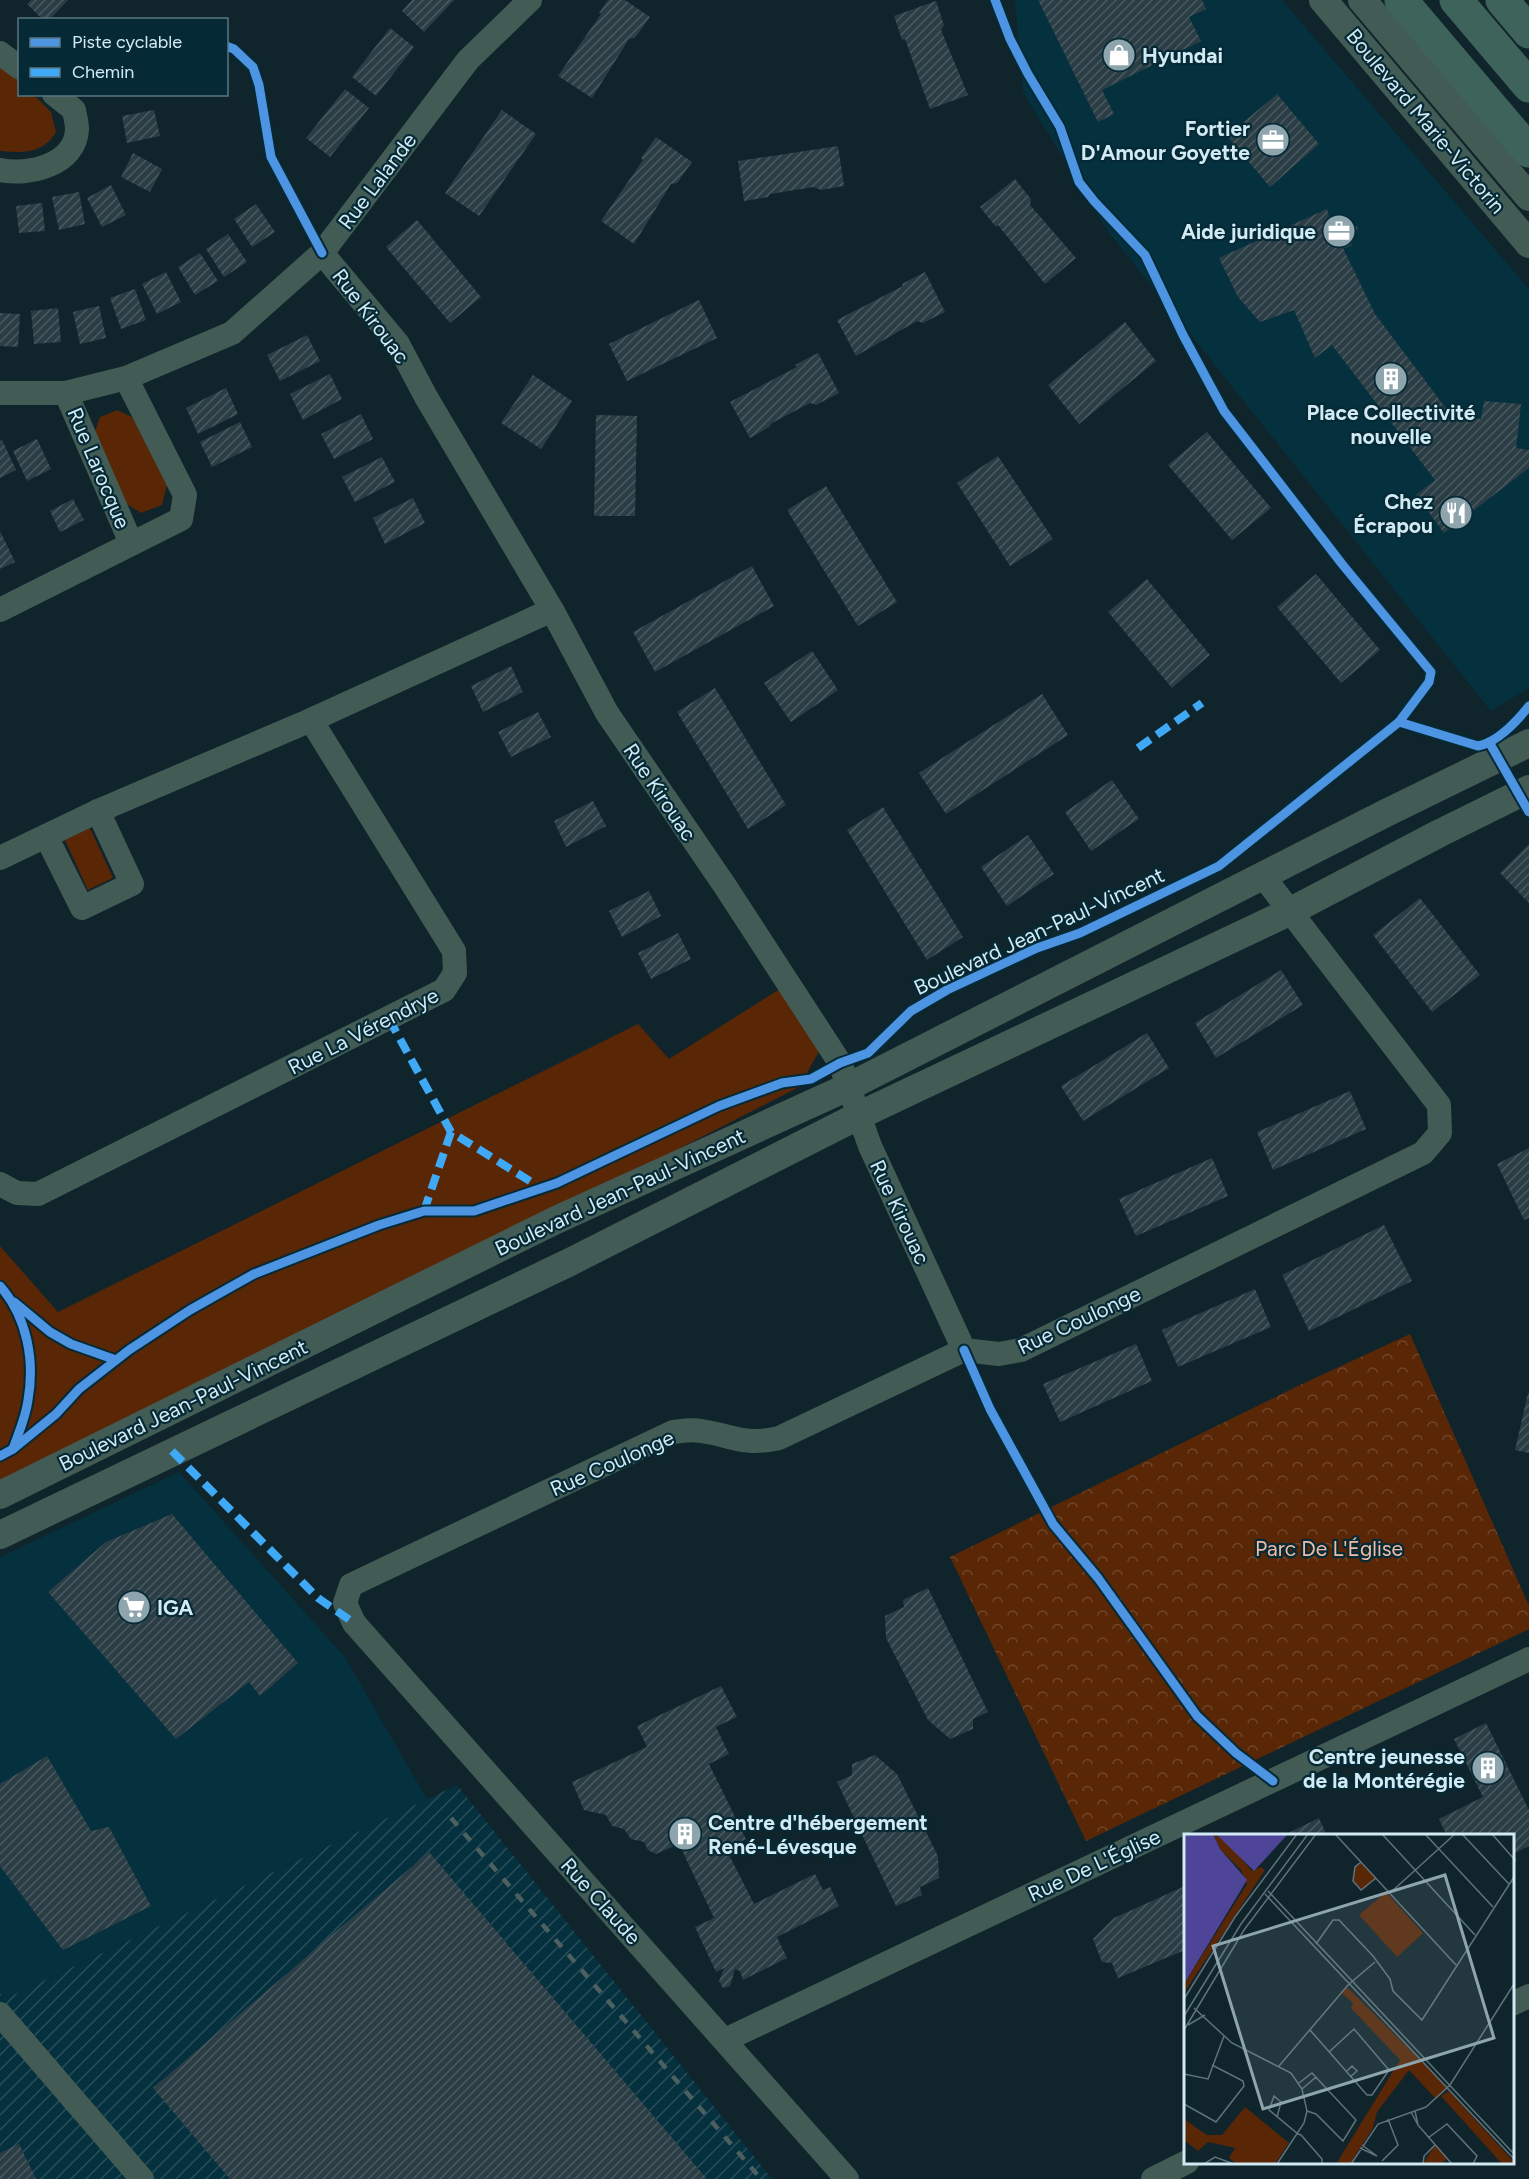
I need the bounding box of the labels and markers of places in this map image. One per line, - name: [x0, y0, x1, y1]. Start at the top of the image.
- shop icon: Hyundai: [1101, 37, 1137, 73]
- place label: Hyundai: [1142, 43, 1223, 68]
- place label: Fortier D'Amour Goyette: [1081, 116, 1250, 165]
- office icon: Fortier D'Amour Goyette: [1255, 122, 1291, 158]
- office icon: Aide juridique: [1321, 213, 1357, 249]
- place label: Aide juridique: [1181, 219, 1316, 244]
- building icon: Place Collectivité nouvelle: [1373, 361, 1409, 397]
- place label: Place Collectivité nouvelle: [1306, 400, 1476, 449]
- place label: Chez Écrapou: [1353, 489, 1433, 538]
- restaurant icon: Chez Écrapou: [1438, 495, 1474, 531]
- supermarket icon: IGA: [116, 1589, 152, 1625]
- place label: IGA: [157, 1595, 193, 1620]
- place label: Centre jeunesse de la Montérégie: [1303, 1744, 1465, 1793]
- building icon: Centre jeunesse de la Montérégie: [1470, 1750, 1506, 1786]
- place label: Centre d'hébergement René-Lévesque: [708, 1810, 928, 1859]
- building icon: Centre d'hébergement René-Lévesque: [667, 1816, 703, 1852]

